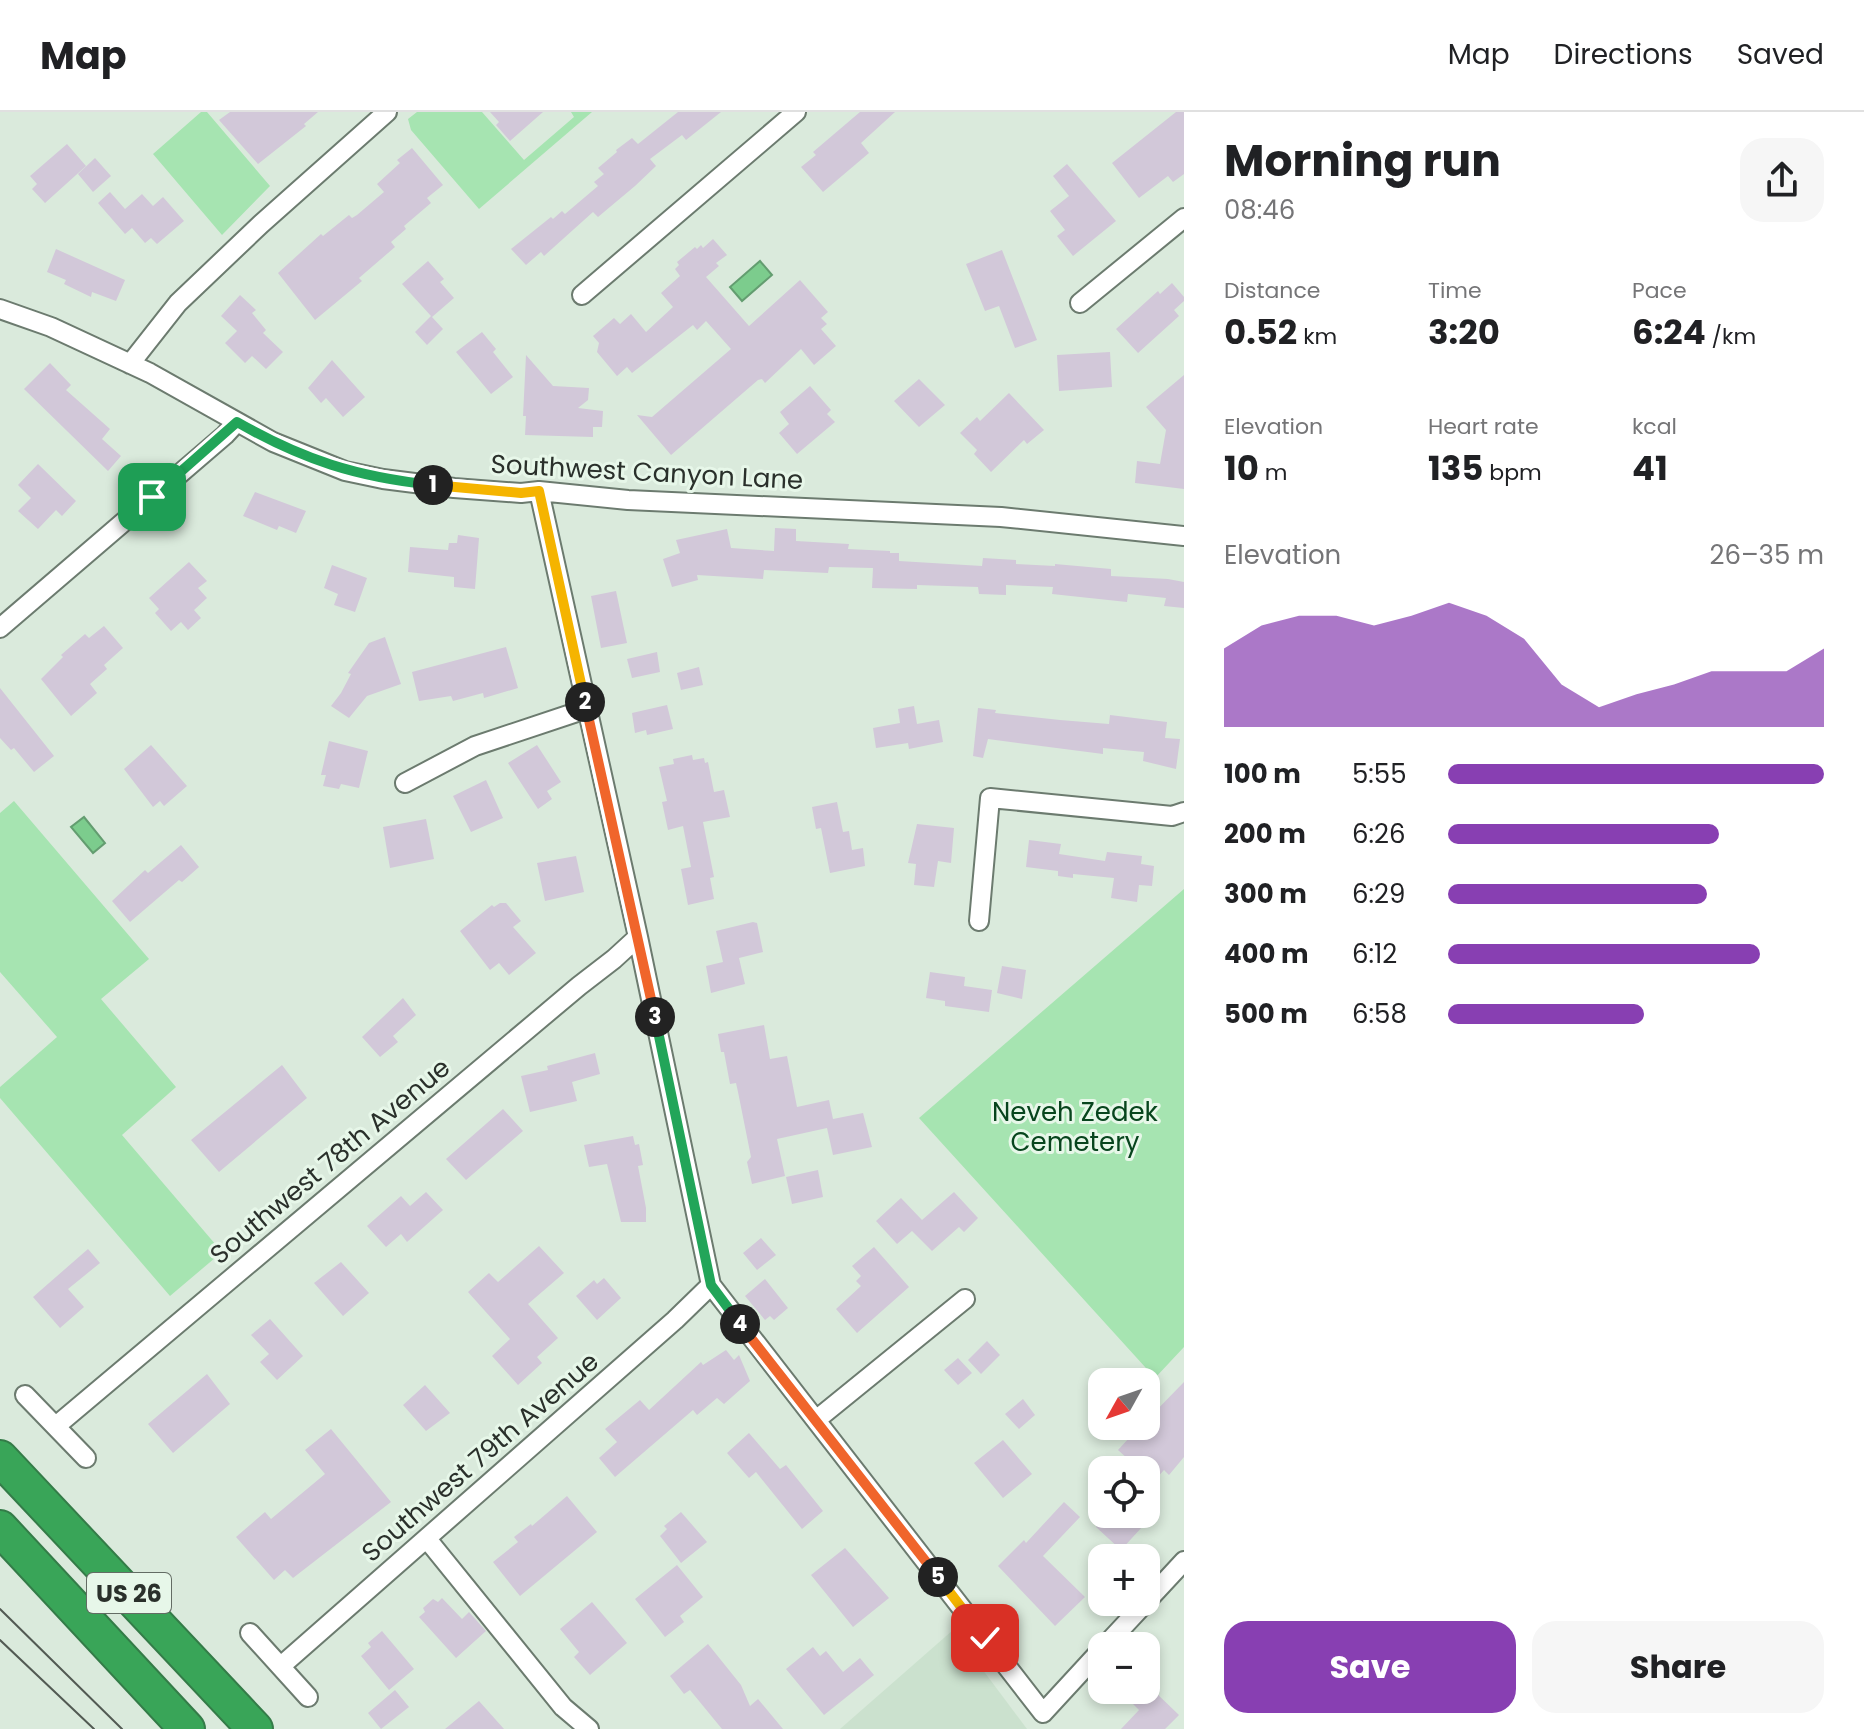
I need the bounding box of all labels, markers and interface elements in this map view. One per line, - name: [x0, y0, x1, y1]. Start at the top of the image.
- text: Map: [40, 29, 127, 82]
- text: Map: [1448, 35, 1510, 74]
- text: Directions: [1554, 35, 1693, 74]
- text: Saved: [1737, 35, 1824, 74]
- text: Morning run: [1224, 130, 1501, 191]
- button: share: [1740, 138, 1824, 222]
- text: 08:46: [1224, 192, 1295, 228]
- text: Distance: [1224, 275, 1320, 306]
- text: Time: [1428, 275, 1482, 306]
- text: Pace: [1632, 275, 1687, 306]
- text: 0.52: [1224, 308, 1297, 356]
- text: 3:20: [1428, 308, 1500, 356]
- text: 6:24: [1632, 308, 1706, 356]
- text: km: [1297, 321, 1337, 352]
- text: /km: [1706, 321, 1756, 352]
- text: Elevation: [1224, 411, 1323, 442]
- text: Heart rate: [1428, 411, 1539, 442]
- text: kcal: [1632, 411, 1677, 442]
- text: 10: [1224, 444, 1259, 492]
- text: 135: [1428, 444, 1483, 492]
- text: 41: [1632, 444, 1668, 492]
- street label: Southwest Canyon Lane: [490, 446, 804, 498]
- text: m: [1259, 457, 1288, 488]
- text: bpm: [1483, 457, 1542, 488]
- pin: [118, 463, 186, 531]
- pin: 1: [413, 465, 453, 505]
- text: 1: [429, 469, 437, 500]
- icon: arrive: [130, 475, 174, 519]
- text: Elevation: [1224, 537, 1341, 573]
- text: 26–35 m: [1710, 537, 1824, 573]
- pin: 2: [565, 682, 605, 722]
- text: 2: [579, 686, 591, 717]
- text: 100 m: [1224, 756, 1301, 792]
- text: 5:55: [1352, 756, 1407, 792]
- text: 200 m: [1224, 816, 1306, 852]
- text: 6:26: [1352, 816, 1406, 852]
- text: 300 m: [1224, 876, 1307, 912]
- text: 6:29: [1352, 876, 1405, 912]
- text: 400 m: [1224, 936, 1309, 972]
- text: 6:12: [1352, 936, 1397, 972]
- text: 500 m: [1224, 996, 1308, 1032]
- text: 6:58: [1352, 996, 1407, 1032]
- pin: 3: [635, 997, 675, 1037]
- text: 3: [648, 1001, 662, 1032]
- street label: Southwest 78th Avenue: [202, 1050, 458, 1272]
- park label: Neveh Zedek Cemetery: [992, 1094, 1159, 1160]
- pin: 4: [720, 1304, 760, 1344]
- text: 4: [733, 1308, 747, 1339]
- street label: Southwest 79th Avenue: [354, 1344, 606, 1570]
- north arrow: [1088, 1368, 1160, 1440]
- map controls: [1088, 1368, 1160, 1704]
- button: locate: [1088, 1456, 1160, 1528]
- button: +: [1088, 1544, 1160, 1616]
- pin: 5: [918, 1557, 958, 1597]
- text: 5: [931, 1561, 945, 1592]
- road number: US 26: [87, 1573, 171, 1613]
- pin: [951, 1604, 1019, 1672]
- icon: check: [963, 1616, 1007, 1660]
- button: Save: [1224, 1621, 1516, 1713]
- button: Share: [1532, 1621, 1824, 1713]
- button: −: [1088, 1632, 1160, 1704]

